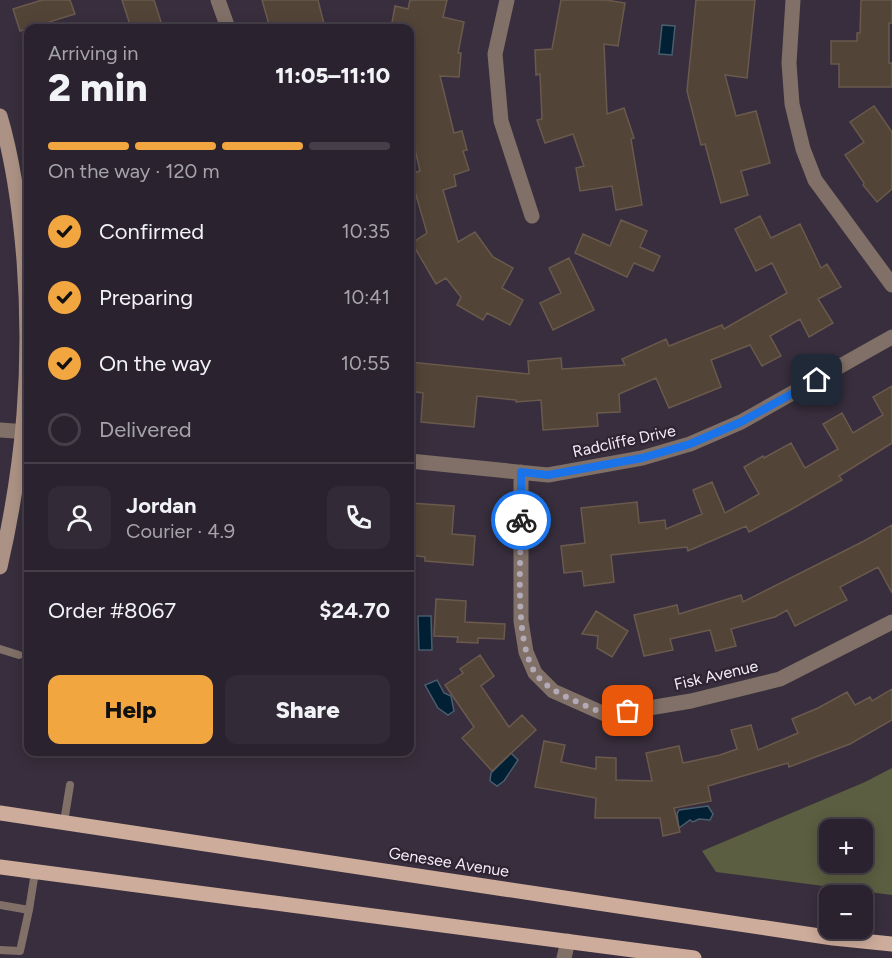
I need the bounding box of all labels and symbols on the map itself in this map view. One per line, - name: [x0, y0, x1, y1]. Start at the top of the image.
- pin: [791, 354, 842, 405]
- street label: Radcliffe Drive: [571, 421, 678, 461]
- courier: [491, 490, 551, 550]
- street label: Fisk Avenue: [672, 656, 760, 694]
- pin: [602, 685, 653, 736]
- street label: Genesee Avenue: [387, 843, 511, 881]

